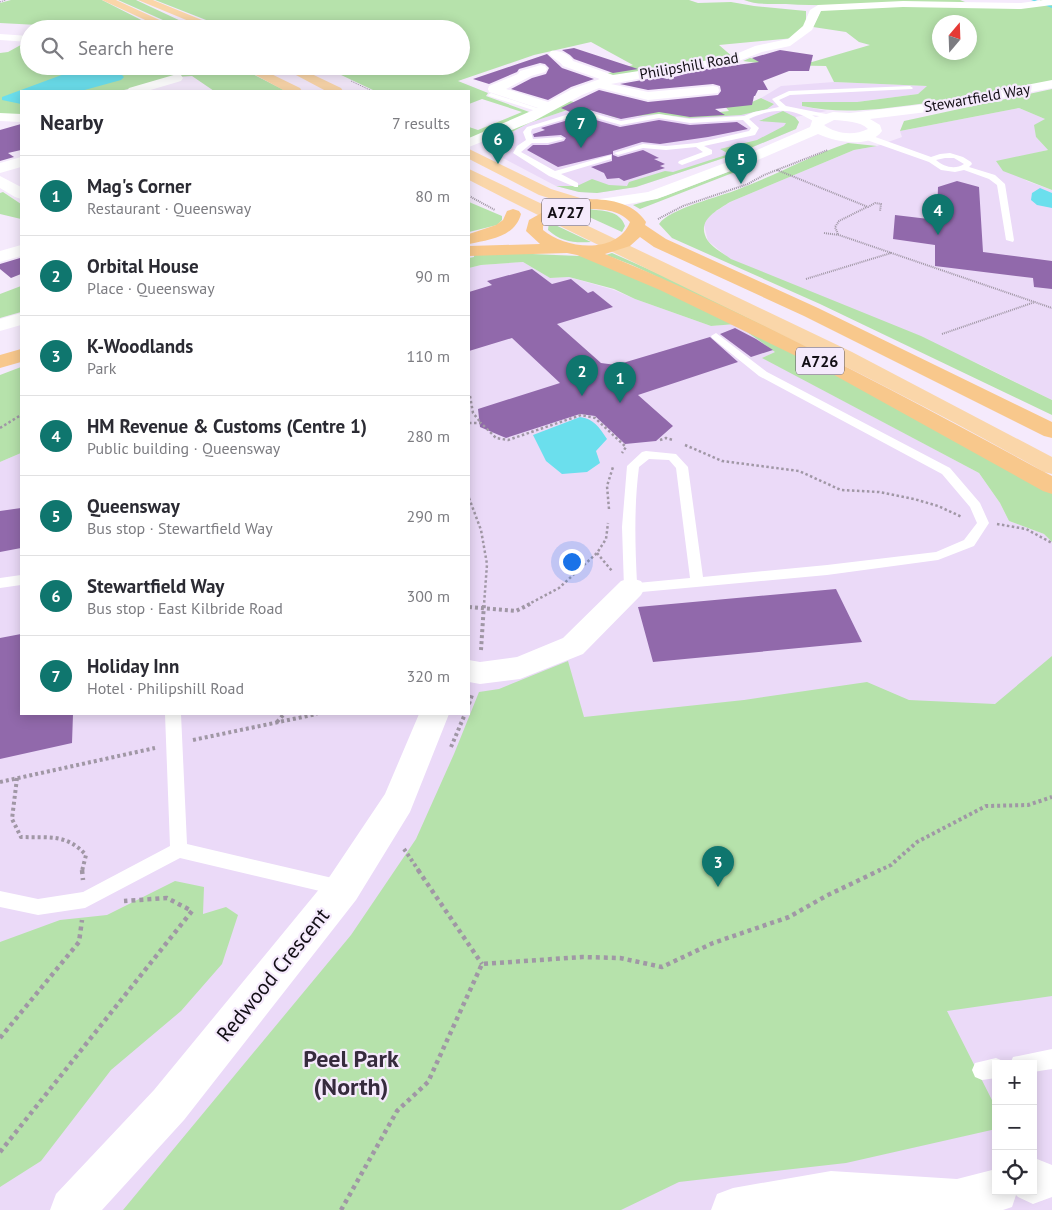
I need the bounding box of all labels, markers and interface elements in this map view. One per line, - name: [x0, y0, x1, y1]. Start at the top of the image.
- north arrow: [932, 15, 977, 60]
- search box: [20, 20, 470, 75]
- icon: search: [38, 34, 66, 62]
- text: Search here: [78, 36, 174, 60]
- street label: Philipshill Road: [638, 47, 740, 84]
- street label: Stewartfield Way: [922, 79, 1032, 116]
- pin: 7: [565, 107, 597, 148]
- text: Nearby: [40, 109, 103, 136]
- text: 7 results: [392, 113, 450, 133]
- pin: 6: [482, 123, 514, 164]
- pin: 5: [725, 143, 757, 184]
- text: Mag's Corner: [87, 174, 191, 198]
- text: 1: [51, 186, 61, 206]
- text: 80 m: [415, 186, 450, 206]
- pin: 4: [922, 194, 954, 235]
- text: Restaurant · Queensway: [87, 198, 251, 218]
- road number: A727: [542, 198, 590, 226]
- text: Orbital House: [87, 254, 199, 278]
- text: 2: [51, 266, 61, 286]
- text: 90 m: [415, 266, 450, 286]
- text: Place · Queensway: [87, 278, 215, 298]
- text: K-Woodlands: [87, 334, 193, 358]
- text: 3: [51, 346, 61, 366]
- text: 110 m: [407, 346, 450, 366]
- road number: A726: [796, 348, 844, 374]
- pin: 2: [566, 355, 598, 396]
- text: Park: [87, 358, 116, 378]
- pin: 1: [604, 362, 636, 403]
- text: HM Revenue & Customs (Centre 1): [87, 414, 367, 438]
- text: 4: [51, 426, 61, 446]
- text: 280 m: [407, 426, 450, 446]
- text: Public building · Queensway: [87, 438, 280, 458]
- text: Queensway: [87, 494, 180, 518]
- text: 5: [51, 506, 61, 526]
- text: 290 m: [407, 506, 450, 526]
- text: Bus stop · Stewartfield Way: [87, 518, 273, 538]
- your location: [559, 549, 585, 575]
- text: Stewartfield Way: [87, 574, 224, 598]
- text: 6: [51, 586, 61, 606]
- text: 300 m: [407, 586, 450, 606]
- text: Bus stop · East Kilbride Road: [87, 598, 283, 618]
- text: Holiday Inn: [87, 654, 179, 678]
- text: 7: [51, 666, 61, 686]
- text: 320 m: [407, 666, 450, 686]
- text: Hotel · Philipshill Road: [87, 678, 244, 698]
- pin: 3: [702, 846, 734, 887]
- street label: Redwood Crescent: [210, 902, 335, 1047]
- district label: Peel Park (North): [303, 1043, 399, 1102]
- map controls: [992, 1060, 1037, 1195]
- button: +: [992, 1060, 1037, 1105]
- button: −: [992, 1105, 1037, 1150]
- button: locate: [992, 1150, 1037, 1195]

